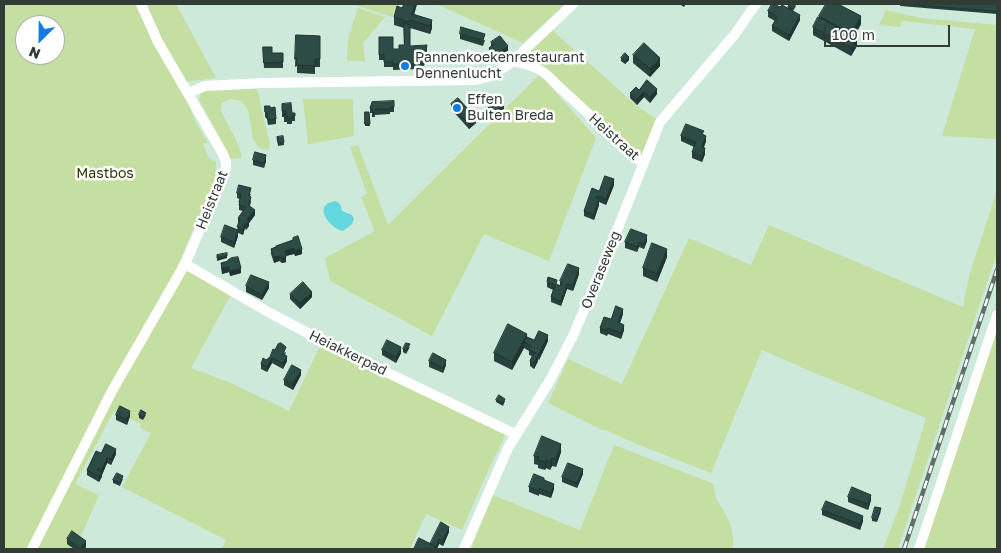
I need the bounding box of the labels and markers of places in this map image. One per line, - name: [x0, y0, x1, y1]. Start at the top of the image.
- place label: Pannenkoekenrestaurant Dennenlucht: [415, 50, 585, 82]
- marker: Pannenkoekenrestaurant Dennenlucht: [399, 60, 411, 72]
- place label: Effen Buiten Breda: [467, 92, 554, 124]
- marker: Effen Buiten Breda: [451, 102, 463, 114]

